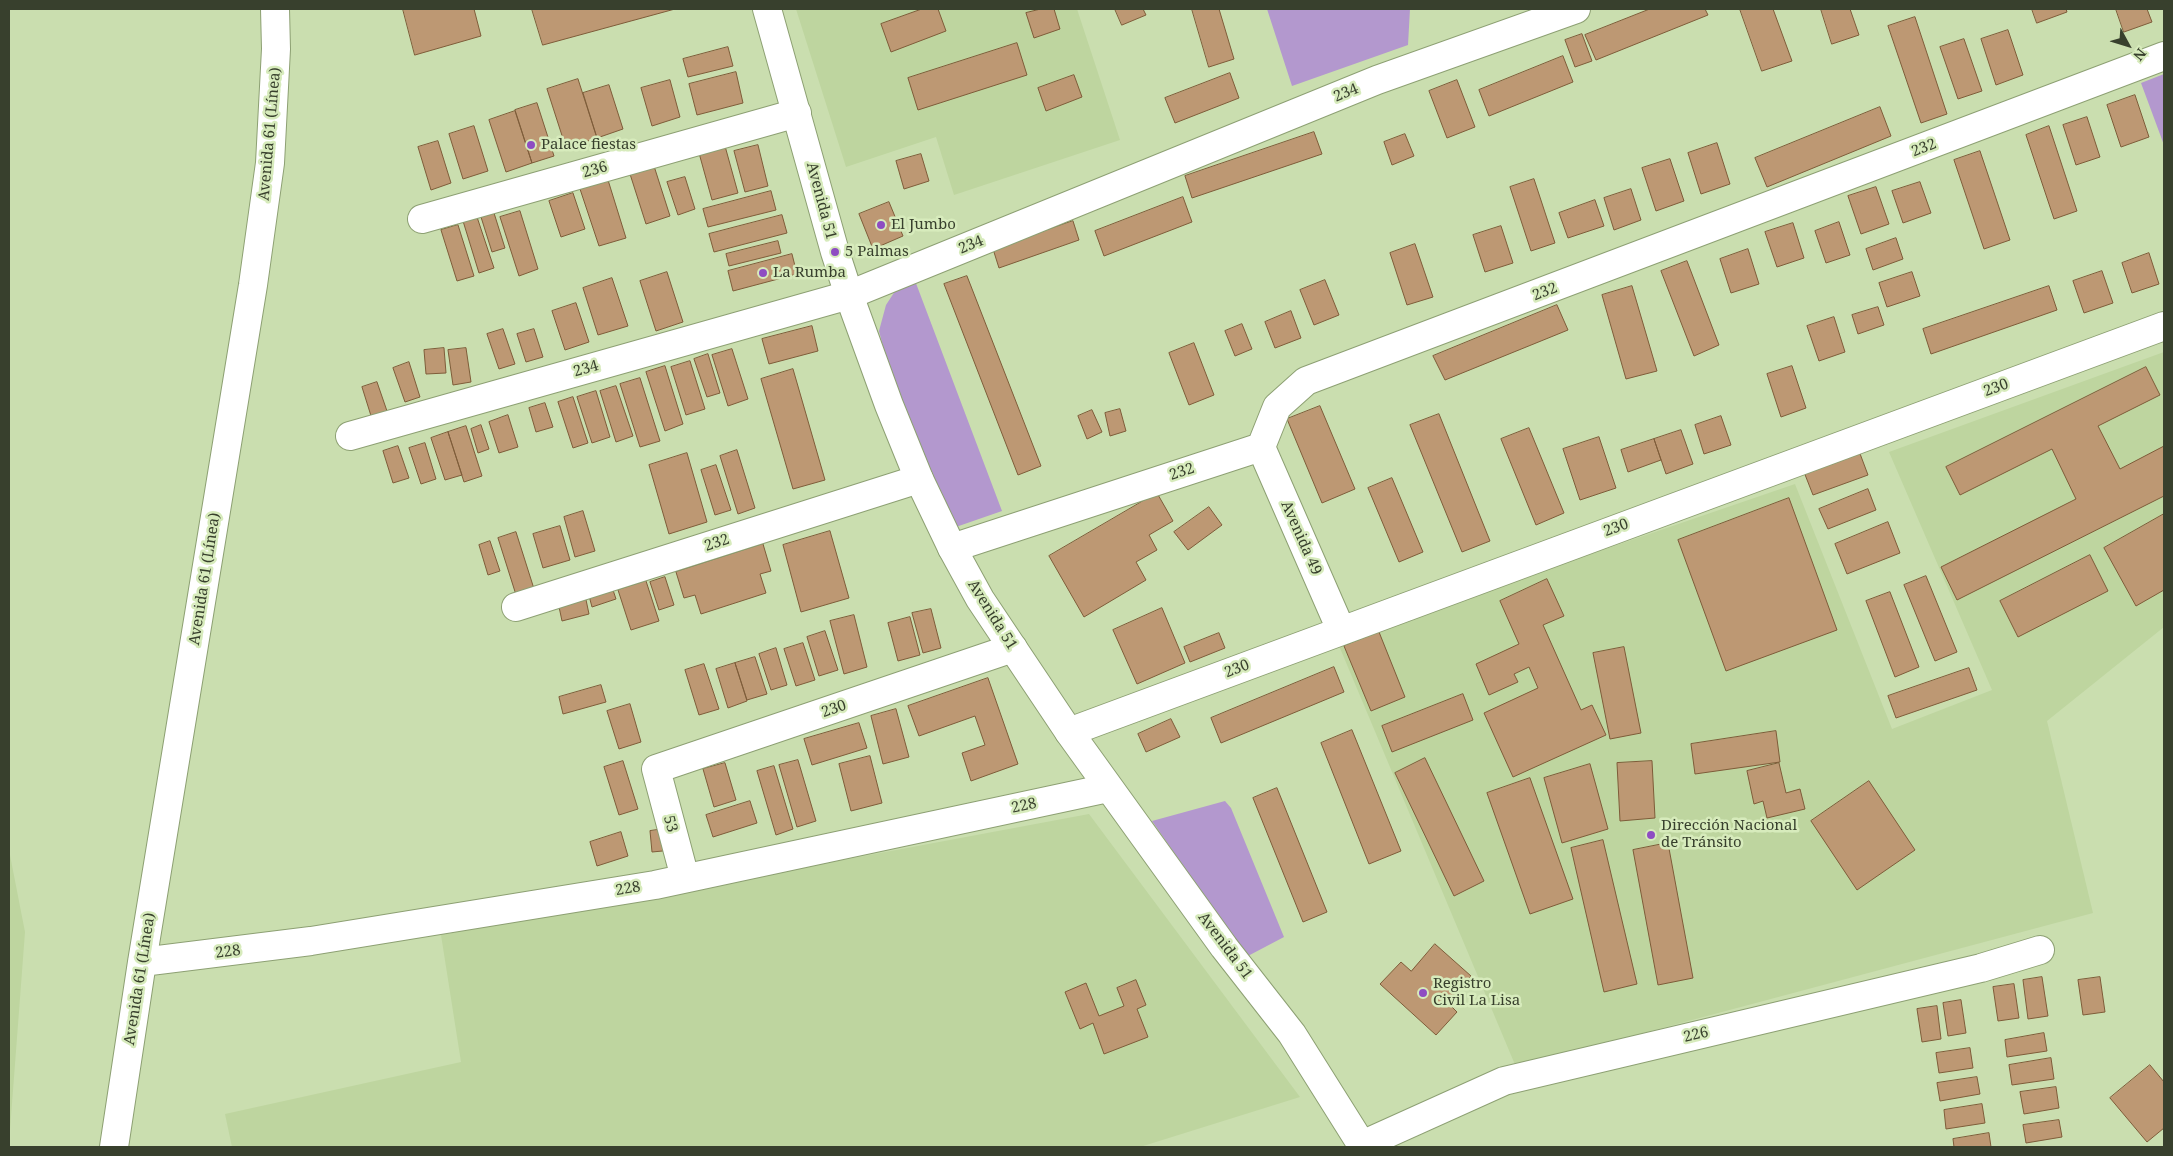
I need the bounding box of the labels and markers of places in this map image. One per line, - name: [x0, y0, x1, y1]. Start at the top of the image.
- place label: Palace fiestas: [541, 136, 636, 154]
- marker: Palace fiestas: [525, 139, 537, 151]
- place label: El Jumbo: [891, 216, 956, 234]
- marker: El Jumbo: [875, 219, 887, 231]
- place label: 5 Palmas: [845, 243, 909, 261]
- marker: 5 Palmas: [829, 246, 841, 258]
- place label: La Rumba: [773, 264, 846, 282]
- marker: La Rumba: [757, 267, 769, 279]
- place label: Dirección Nacional de Tránsito: [1661, 817, 1797, 852]
- marker: Dirección Nacional de Tránsito: [1645, 829, 1657, 841]
- place label: Registro Civil La Lisa: [1433, 975, 1520, 1010]
- marker: Registro Civil La Lisa: [1417, 987, 1429, 999]

